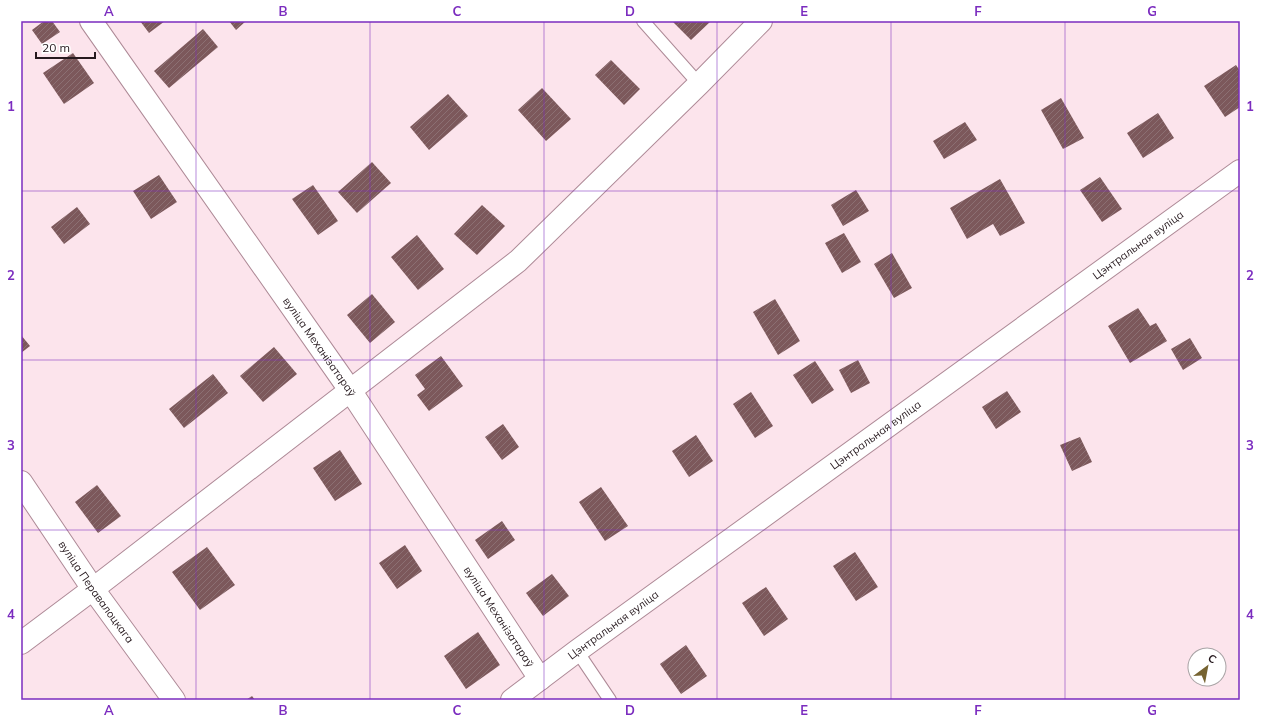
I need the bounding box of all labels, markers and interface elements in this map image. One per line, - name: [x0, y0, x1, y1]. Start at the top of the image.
- text: A: [104, 3, 114, 19]
- text: B: [279, 3, 288, 19]
- text: C: [453, 3, 462, 19]
- text: D: [625, 3, 635, 19]
- text: E: [800, 3, 808, 19]
- text: F: [974, 3, 982, 19]
- text: G: [1147, 3, 1157, 19]
- scale bar: [36, 34, 95, 60]
- text: 20 m: [42, 40, 70, 55]
- text: 1: [7, 98, 15, 114]
- text: 1: [1246, 98, 1254, 114]
- street label: Цэнтральная вуліца: [1090, 207, 1186, 282]
- text: 2: [7, 267, 15, 283]
- text: 2: [1246, 267, 1254, 283]
- street label: вуліца Механізатараў: [280, 294, 359, 399]
- street label: Цэнтральная вуліца: [827, 397, 924, 472]
- text: 3: [7, 437, 15, 453]
- text: 3: [1246, 437, 1254, 453]
- street label: вуліца Перавалоцкага: [55, 538, 137, 646]
- street label: вуліца Механізатараў: [461, 563, 537, 670]
- street label: Цэнтральная вуліца: [565, 587, 661, 662]
- text: 4: [7, 606, 15, 622]
- text: 4: [1246, 606, 1254, 622]
- north arrow: [1187, 647, 1227, 687]
- text: С: [1205, 651, 1220, 667]
- text: A: [104, 702, 114, 718]
- text: B: [279, 702, 288, 718]
- text: C: [453, 702, 462, 718]
- text: D: [625, 702, 635, 718]
- text: E: [800, 702, 808, 718]
- text: F: [974, 702, 982, 718]
- text: G: [1147, 702, 1157, 718]

